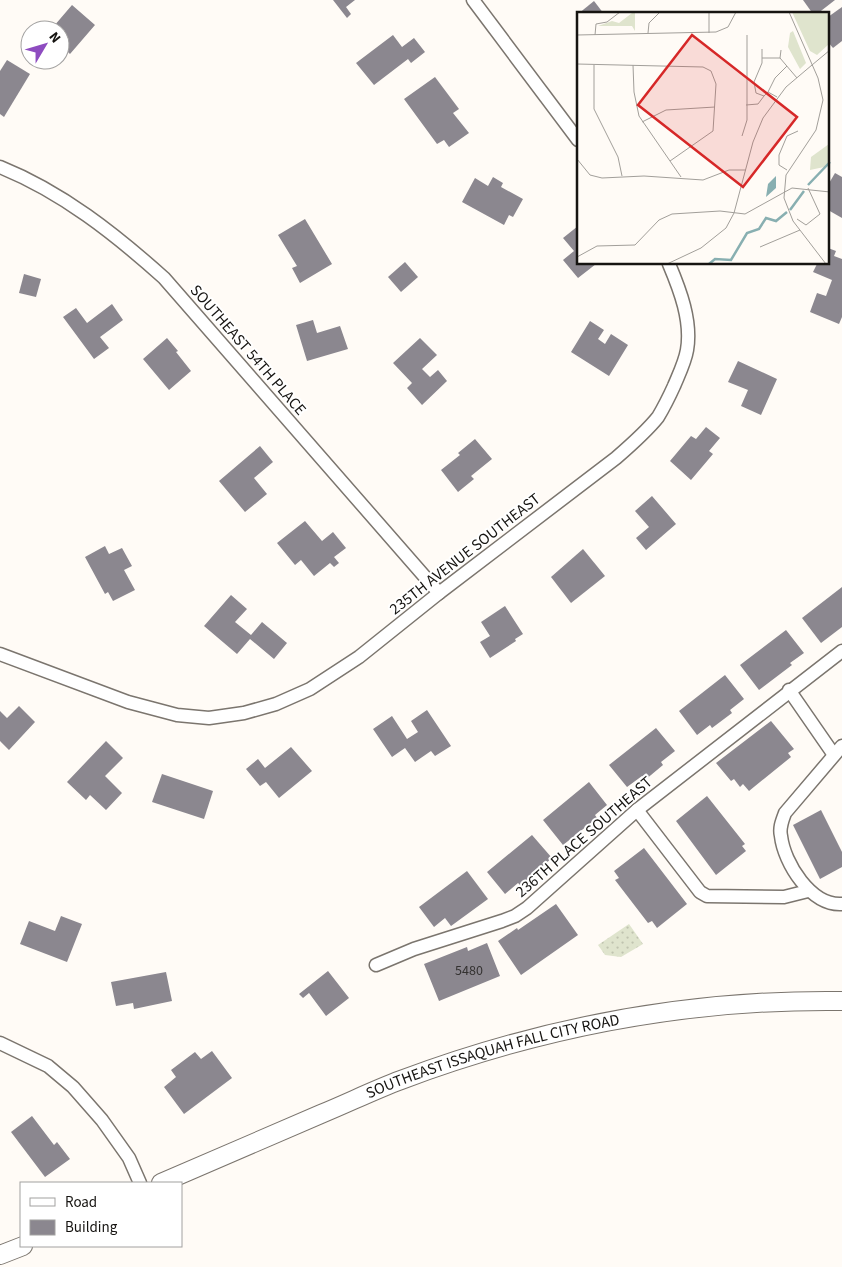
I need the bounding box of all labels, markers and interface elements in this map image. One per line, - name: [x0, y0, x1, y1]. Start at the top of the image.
- inset map: [577, 12, 830, 265]
- north arrow: [20, 20, 70, 70]
- text: N: [44, 28, 65, 47]
- street label: SOUTHEAST 54TH PLACE: [185, 280, 311, 420]
- street label: 235TH AVENUE SOUTHEAST: [385, 488, 545, 620]
- street label: 236TH PLACE SOUTHEAST: [511, 771, 657, 903]
- house number: 5480: [455, 961, 483, 981]
- street label: SOUTHEAST ISSAQUAH FALL CITY ROAD: [362, 1009, 621, 1104]
- legend: [20, 1182, 182, 1247]
- text: Road: [65, 1192, 97, 1213]
- text: Building: [65, 1217, 118, 1238]

